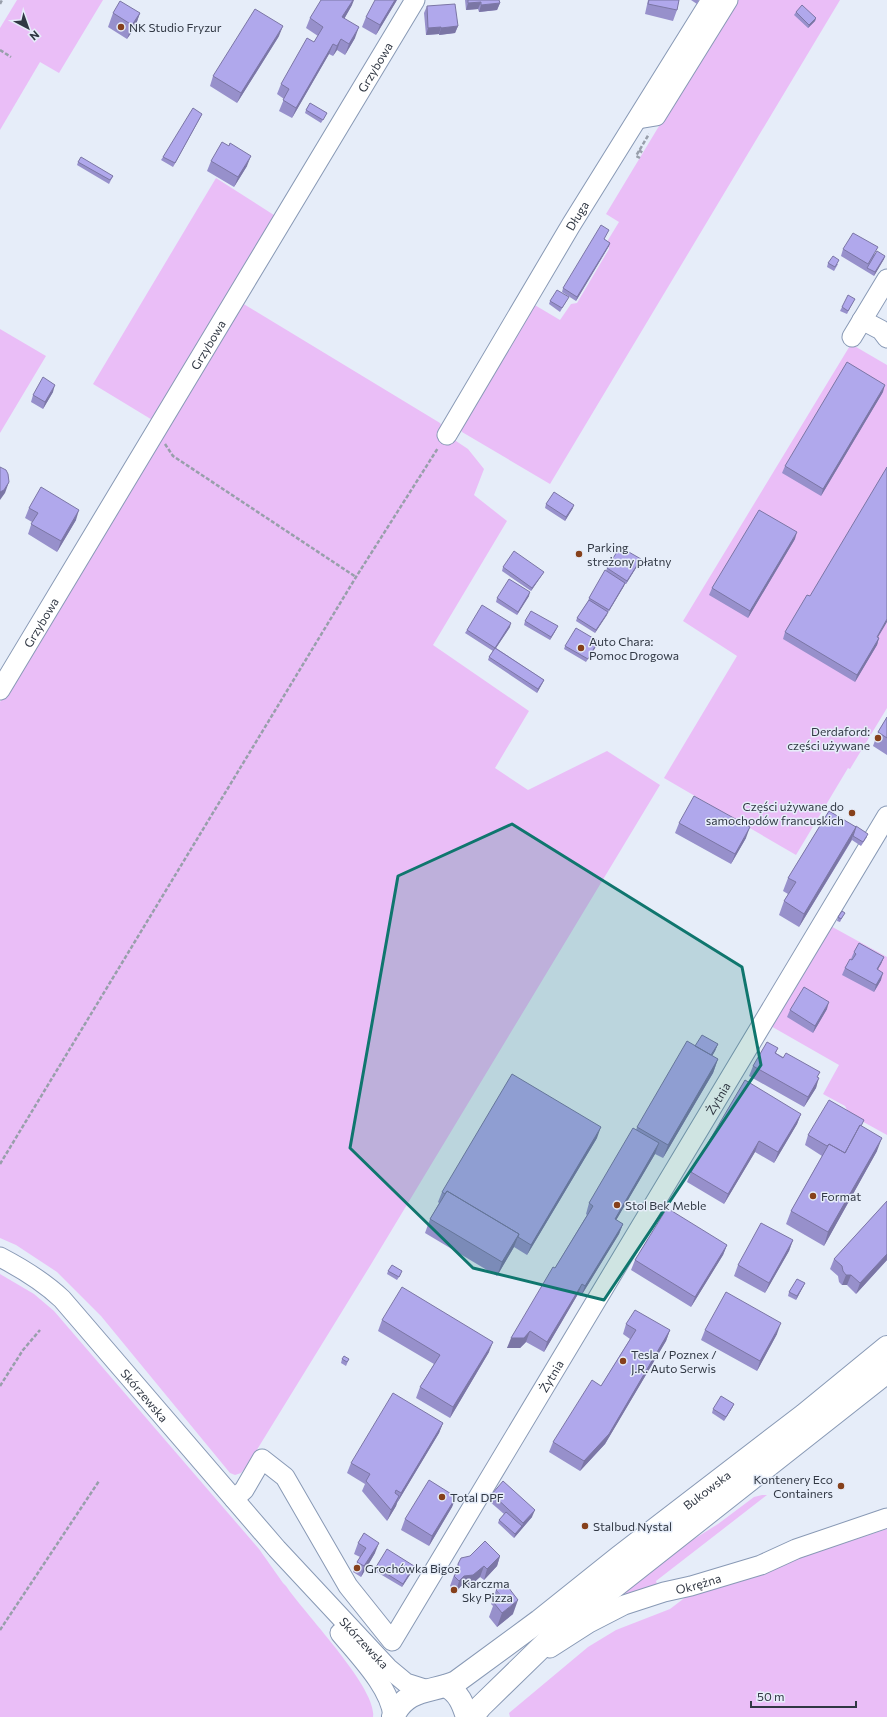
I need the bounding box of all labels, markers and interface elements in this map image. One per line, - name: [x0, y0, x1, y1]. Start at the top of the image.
- north arrow: [8, 8, 48, 48]
- place label: NK Studio Fryzur: [129, 20, 222, 34]
- marker: NK Studio Fryzur: [116, 22, 126, 32]
- text: N: [28, 28, 42, 44]
- street label: Grzybowa: [354, 40, 395, 94]
- street label: Długa: [563, 198, 591, 233]
- street label: Grzybowa: [187, 317, 228, 372]
- place label: Parking streżony płatny: [587, 540, 672, 568]
- marker: Parking streżony płatny: [574, 549, 584, 559]
- street label: Grzybowa: [20, 595, 61, 650]
- place label: Auto Chara: Pomoc Drogowa: [589, 634, 679, 662]
- marker: Auto Chara: Pomoc Drogowa: [576, 643, 586, 653]
- place label: Derdaford: części używane: [787, 724, 870, 752]
- marker: Derdaford: części używane: [873, 733, 883, 743]
- place label: Części używane do samochodów francuskich: [706, 799, 844, 827]
- marker: Części używane do samochodów francuskich: [847, 808, 857, 818]
- street label: Żytnia: [703, 1079, 733, 1117]
- place label: Format: [821, 1189, 861, 1203]
- marker: Format: [808, 1191, 818, 1201]
- place label: Stol Bek Meble: [625, 1198, 706, 1212]
- marker: Stol Bek Meble: [612, 1200, 622, 1210]
- place label: Tesla / Poznex / J.R. Auto Serwis: [631, 1347, 716, 1376]
- marker: Tesla / Poznex / J.R. Auto Serwis: [618, 1356, 628, 1366]
- street label: Żytnia: [536, 1357, 566, 1394]
- street label: Skórzewska: [118, 1366, 171, 1424]
- street label: Bukowska: [680, 1467, 733, 1512]
- place label: Kontenery Eco Containers: [753, 1472, 833, 1500]
- marker: Kontenery Eco Containers: [836, 1481, 846, 1491]
- place label: Total DPF: [450, 1490, 504, 1504]
- marker: Total DPF: [437, 1492, 447, 1502]
- place label: Stalbud Nystal: [593, 1519, 672, 1533]
- marker: Stalbud Nystal: [580, 1521, 590, 1531]
- place label: Grochówka Bigos: [365, 1561, 460, 1575]
- marker: Grochówka Bigos: [352, 1563, 362, 1573]
- street label: Okrężna: [674, 1570, 723, 1596]
- place label: Karczma Sky Pizza: [462, 1576, 513, 1604]
- marker: Karczma Sky Pizza: [449, 1585, 459, 1595]
- street label: Skórzewska: [337, 1614, 392, 1671]
- scale bar: [751, 1683, 856, 1709]
- text: 50 m: [757, 1689, 785, 1703]

